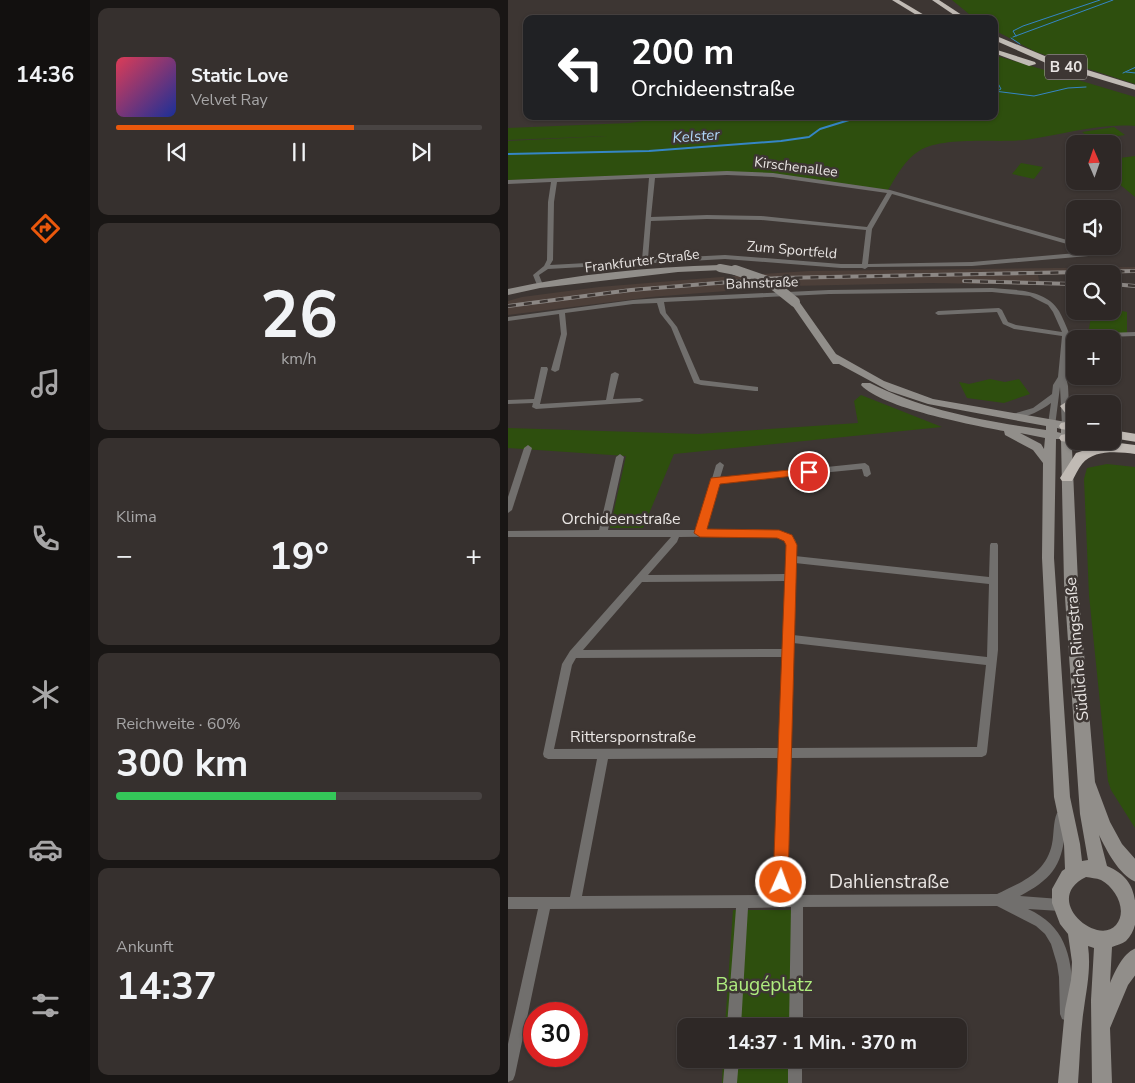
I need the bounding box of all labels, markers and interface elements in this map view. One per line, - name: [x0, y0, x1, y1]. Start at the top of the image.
- text: 200 m: [631, 29, 734, 76]
- icon: left: [548, 35, 613, 100]
- road number: B 40: [1045, 54, 1087, 80]
- text: 14:36: [16, 60, 74, 90]
- text: Static Love: [191, 63, 288, 89]
- text: Orchideenstraße: [631, 74, 795, 104]
- text: Velvet Ray: [191, 89, 268, 111]
- water label: Kelster: [672, 124, 721, 148]
- north arrow: [1066, 135, 1120, 190]
- map controls: [1066, 135, 1121, 450]
- icon: previous: [163, 138, 191, 166]
- icon: pause: [285, 138, 313, 166]
- icon: next: [407, 138, 435, 166]
- street label: Kirschenallee: [753, 152, 839, 182]
- button: sound: [1066, 200, 1121, 255]
- icon: directions: [28, 211, 63, 246]
- street label: Zum Sportfeld: [746, 237, 838, 263]
- street label: Frankfurter Straße: [583, 245, 701, 277]
- button: search: [1066, 265, 1121, 320]
- text: 26: [260, 271, 338, 360]
- street label: Bahnstraße: [725, 272, 799, 294]
- button: +: [1066, 330, 1121, 385]
- text: km/h: [281, 348, 317, 370]
- icon: music: [28, 366, 63, 401]
- button: −: [1066, 395, 1121, 450]
- pin: [788, 451, 830, 493]
- icon: arrive: [795, 458, 823, 486]
- text: Klima: [116, 506, 157, 528]
- street label: Orchideenstraße: [561, 508, 681, 530]
- icon: phone: [28, 521, 63, 556]
- text: 19°: [269, 531, 329, 582]
- text: −: [116, 537, 133, 575]
- text: +: [465, 537, 482, 575]
- street label: Südliche Ringstraße: [1060, 576, 1094, 722]
- icon: climate: [28, 677, 63, 712]
- text: Reichweite · 60%: [116, 713, 241, 735]
- street label: Ritterspornstraße: [570, 726, 696, 748]
- text: 300 km: [116, 738, 248, 789]
- icon: car: [28, 832, 63, 867]
- position arrow: [754, 855, 806, 907]
- street label: Dahlienstraße: [829, 869, 949, 895]
- text: Ankunft: [116, 936, 173, 958]
- text: 14:37: [116, 961, 217, 1012]
- park label: Baugéplatz: [715, 972, 813, 998]
- icon: filters: [28, 988, 63, 1023]
- speed limit sign: 30: [523, 1002, 588, 1067]
- text: 14:37 · 1 Min. · 370 m: [727, 1030, 917, 1056]

